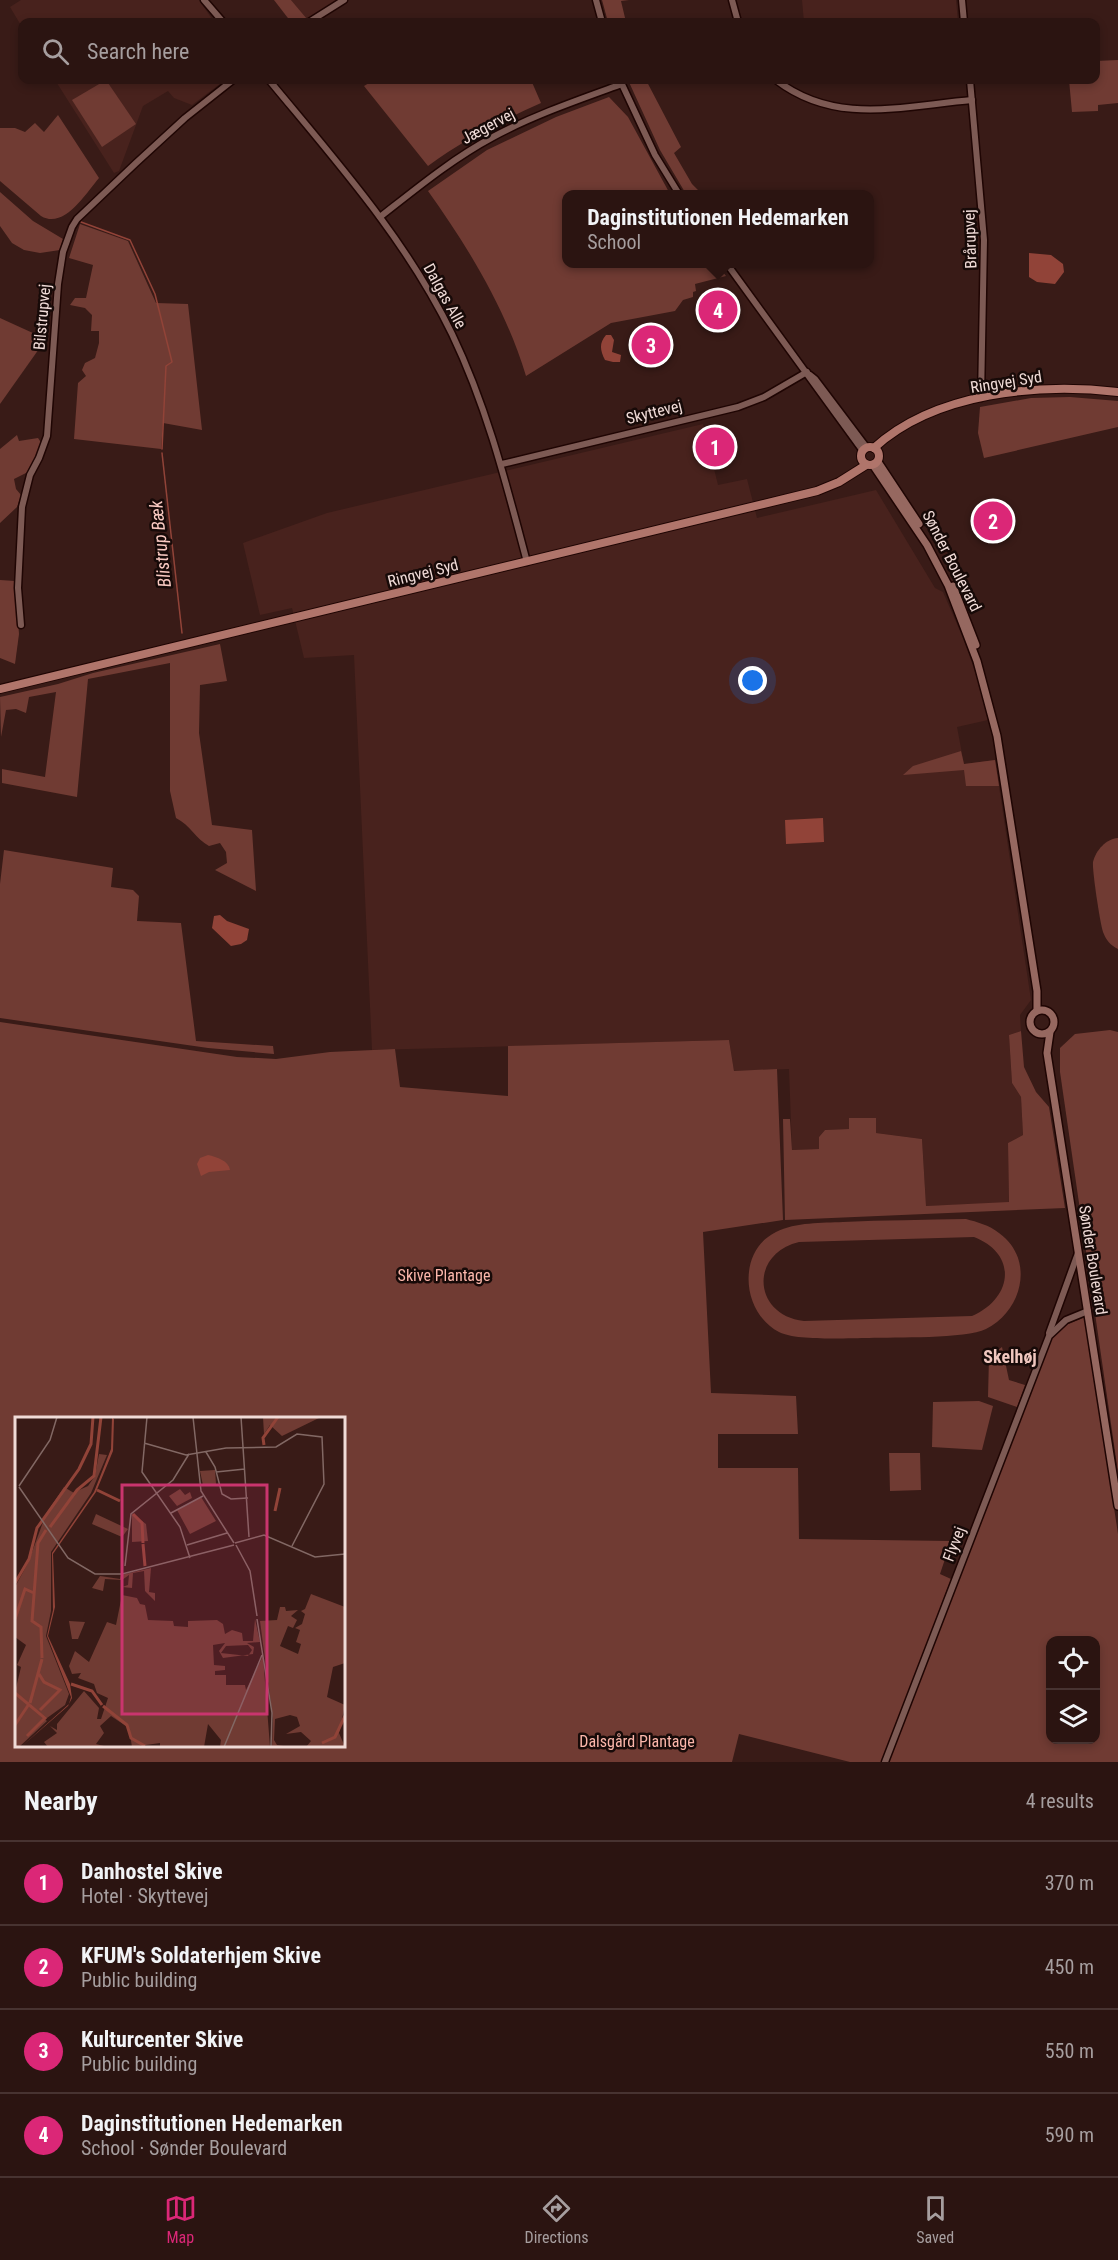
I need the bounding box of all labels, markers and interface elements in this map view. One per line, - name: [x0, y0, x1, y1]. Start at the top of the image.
- search box: [18, 18, 1100, 84]
- icon: search: [39, 35, 72, 68]
- text: Search here: [87, 39, 189, 64]
- street label: Jægervej: [458, 104, 518, 148]
- popup: [562, 190, 874, 268]
- text: Daginstitutionen Hedemarken: [587, 205, 849, 230]
- street label: Brårupvej: [959, 209, 981, 269]
- text: School: [587, 230, 641, 254]
- street label: Dalgas Alle: [419, 260, 471, 332]
- street label: Bilstrupvej: [30, 283, 54, 351]
- pin: 4: [698, 288, 738, 332]
- pin: 3: [632, 322, 670, 368]
- street label: Ringvej Syd: [969, 367, 1043, 397]
- street label: Skyttevej: [624, 396, 684, 428]
- pin: 1: [696, 424, 734, 470]
- water label: Blistrup Bæk: [145, 498, 175, 588]
- pin: 2: [974, 498, 1012, 544]
- street label: Sønder Boulevard: [918, 507, 986, 615]
- street label: Ringvej Syd: [386, 555, 460, 591]
- your location: [738, 666, 767, 695]
- street label: Sønder Boulevard: [1075, 1204, 1111, 1316]
- park label: Skive Plantage: [398, 1266, 490, 1285]
- district label: Skelhøj: [983, 1346, 1037, 1367]
- inset map: [15, 1417, 345, 1747]
- street label: Flyvej: [939, 1524, 969, 1564]
- map controls: [1046, 1636, 1100, 1744]
- button: locate: [1046, 1636, 1100, 1690]
- button: layers: [1046, 1690, 1100, 1744]
- park label: Dalsgård Plantage: [579, 1732, 695, 1751]
- text: Nearby: [24, 1786, 98, 1816]
- text: 4 results: [1026, 1789, 1094, 1813]
- text: Danhostel Skive: [81, 1859, 222, 1884]
- text: 1: [38, 1871, 49, 1895]
- text: 370 m: [1045, 1871, 1094, 1895]
- text: Hotel · Skyttevej: [81, 1884, 208, 1908]
- text: KFUM's Soldaterhjem Skive: [81, 1943, 321, 1968]
- text: 2: [38, 1955, 49, 1979]
- text: 450 m: [1045, 1955, 1094, 1979]
- text: Public building: [81, 1968, 197, 1992]
- text: Kulturcenter Skive: [81, 2027, 243, 2052]
- text: 3: [38, 2039, 49, 2063]
- text: 550 m: [1045, 2039, 1094, 2063]
- text: Public building: [81, 2052, 197, 2076]
- text: Daginstitutionen Hedemarken: [81, 2111, 343, 2136]
- text: 4: [38, 2123, 49, 2147]
- text: 590 m: [1045, 2123, 1094, 2147]
- text: School · Sønder Boulevard: [81, 2136, 287, 2160]
- tab: Map: [164, 2192, 197, 2247]
- tab: Directions: [525, 2192, 588, 2247]
- tab: Saved: [916, 2192, 954, 2247]

